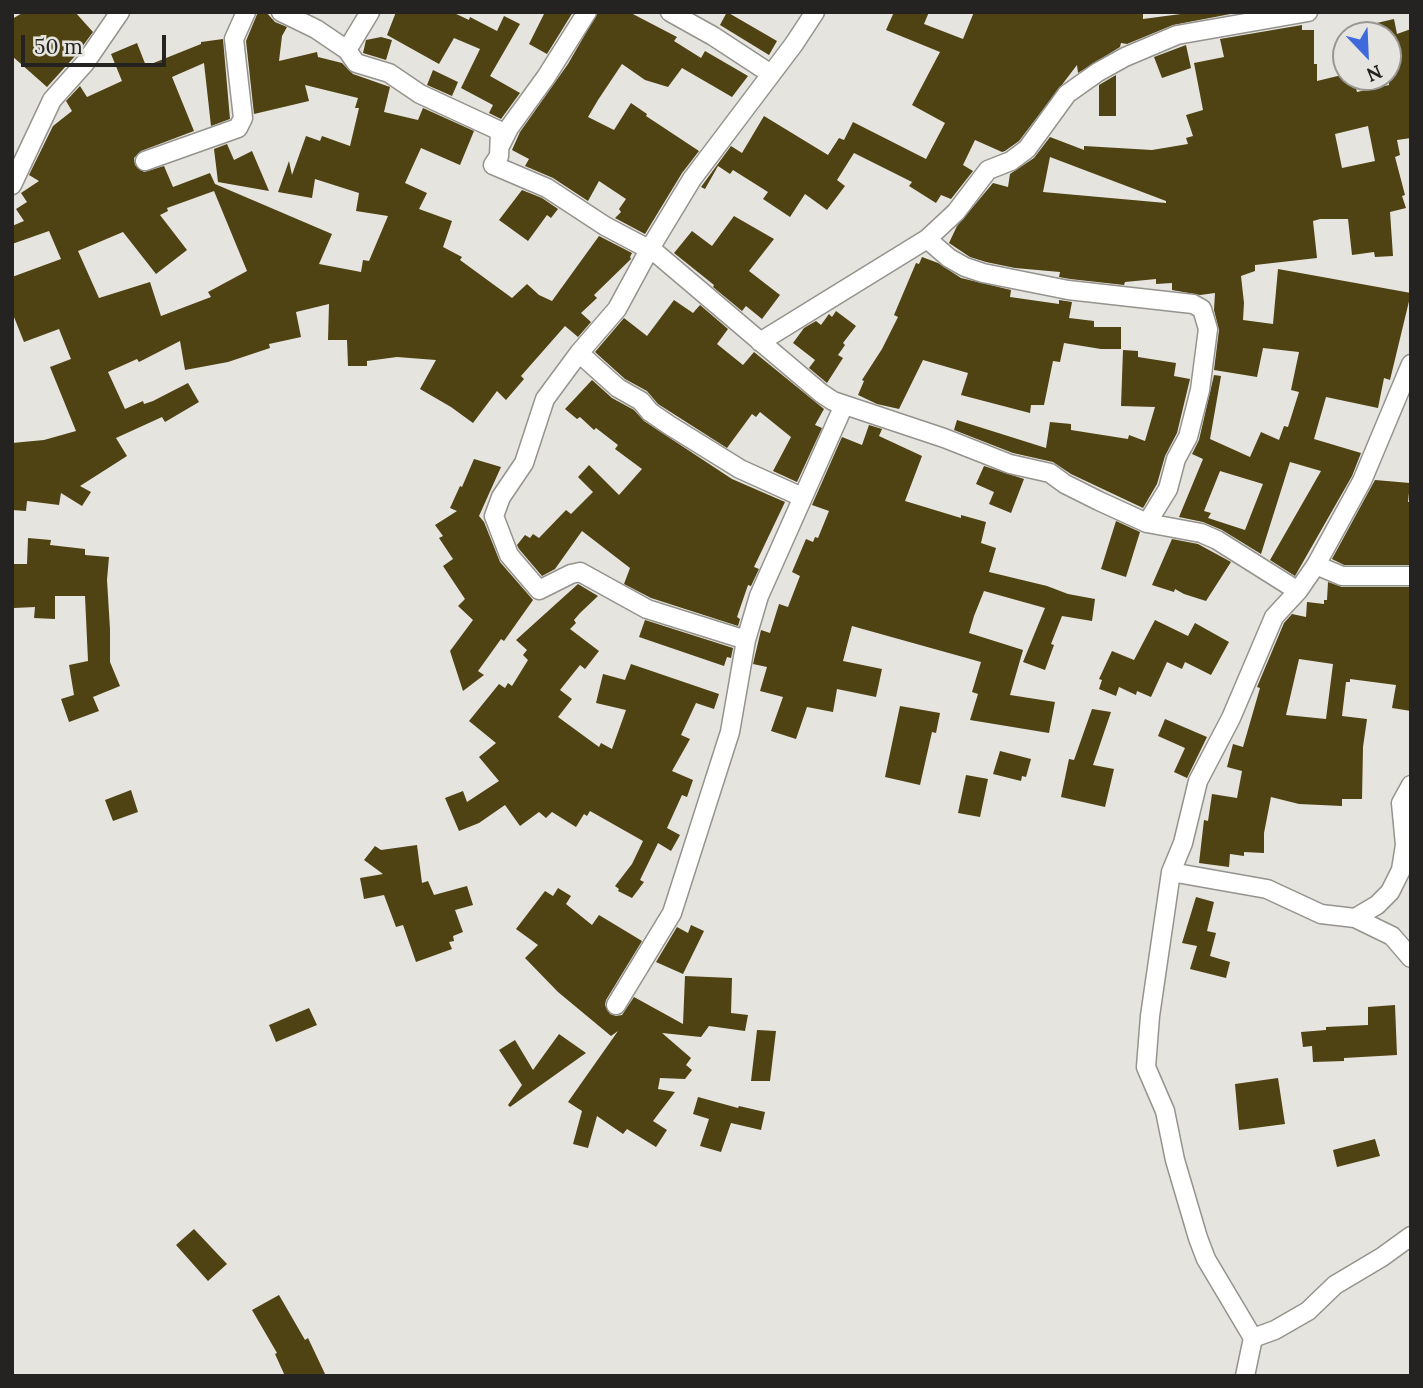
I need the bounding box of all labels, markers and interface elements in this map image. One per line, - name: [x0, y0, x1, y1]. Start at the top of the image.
- scale bar: [24, 21, 170, 65]
- north arrow: [1332, 21, 1402, 91]
- text: 50 m: [34, 33, 83, 60]
- text: N: [1363, 60, 1386, 87]

